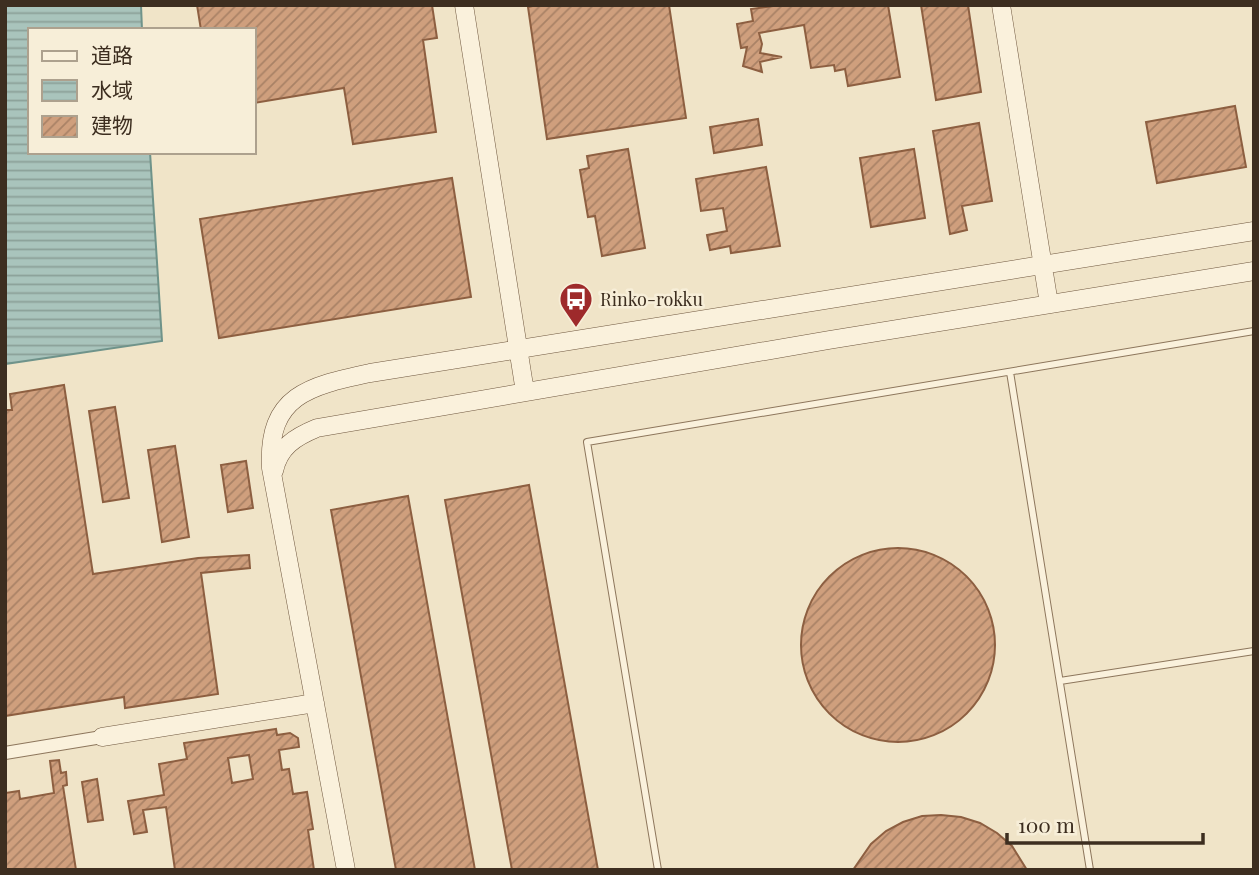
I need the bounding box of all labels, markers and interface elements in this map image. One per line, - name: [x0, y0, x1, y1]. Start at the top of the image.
- legend: [28, 28, 256, 154]
- text: 道路: [91, 40, 133, 68]
- text: 水域: [91, 75, 133, 103]
- text: 建物: [91, 110, 133, 138]
- bus stop icon: Rinko-rokku: [557, 280, 595, 329]
- place label: Rinko-rokku: [600, 287, 704, 311]
- scale bar: [1007, 802, 1203, 846]
- text: 100 m: [1018, 810, 1075, 838]

